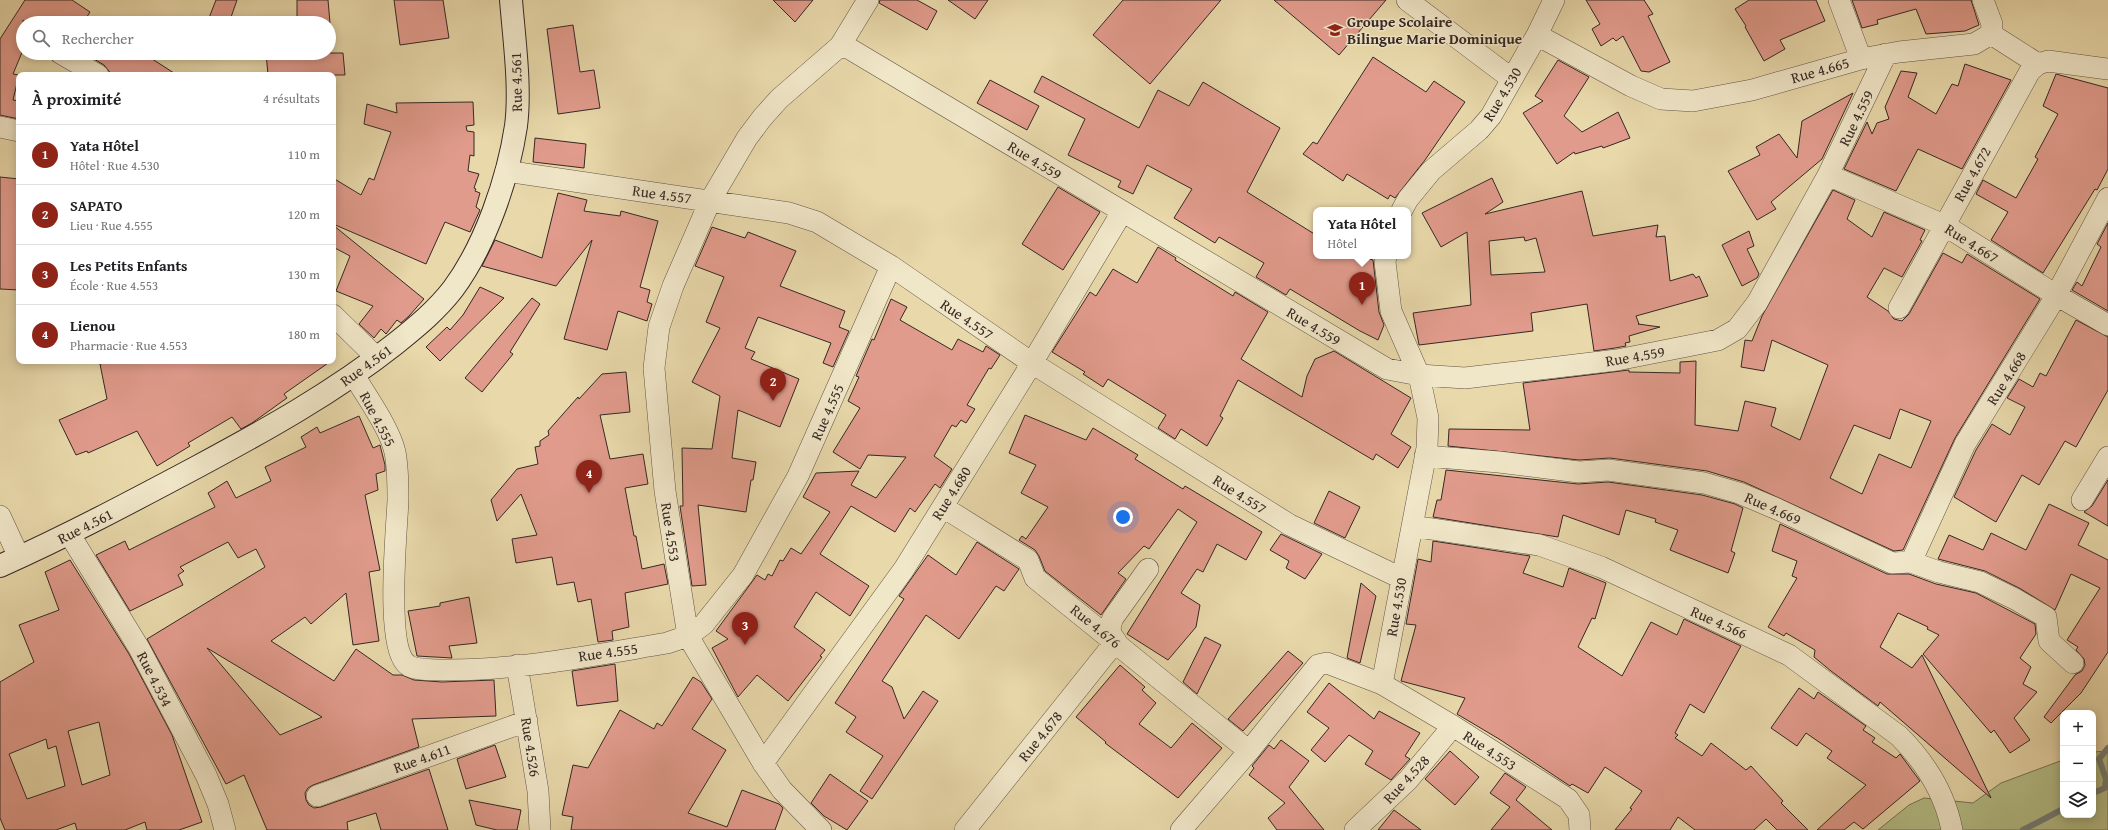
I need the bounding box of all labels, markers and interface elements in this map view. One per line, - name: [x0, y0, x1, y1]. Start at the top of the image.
- place label: Groupe Scolaire Bilingue Marie Dominique: [1347, 11, 1522, 49]
- search box: [16, 16, 336, 60]
- school or university icon: Groupe Scolaire Bilingue Marie Dominique: [1326, 21, 1344, 39]
- icon: search: [30, 27, 52, 49]
- text: Rechercher: [62, 28, 134, 49]
- street label: Rue 4.561: [505, 52, 527, 112]
- street label: Rue 4.665: [1788, 52, 1852, 88]
- street label: Rue 4.530: [1478, 63, 1526, 125]
- text: À proximité: [32, 86, 121, 111]
- street label: Rue 4.559: [1833, 87, 1879, 149]
- text: 4 résultats: [263, 89, 320, 108]
- text: Yata Hôtel: [70, 135, 139, 156]
- street label: Rue 4.559: [1004, 136, 1066, 184]
- street label: Rue 4.672: [1948, 143, 1996, 205]
- text: 1: [42, 145, 48, 164]
- text: 110 m: [288, 145, 320, 164]
- text: Hôtel · Rue 4.530: [70, 156, 159, 175]
- street label: Rue 4.557: [631, 179, 693, 209]
- text: SAPATO: [70, 195, 122, 216]
- text: 2: [42, 205, 48, 224]
- text: 120 m: [288, 205, 320, 224]
- popup: [1313, 207, 1411, 259]
- text: Yata Hôtel: [1328, 213, 1396, 234]
- text: Lieu · Rue 4.555: [70, 216, 153, 235]
- street label: Rue 4.667: [1941, 218, 2003, 268]
- text: Hôtel: [1328, 234, 1357, 253]
- text: Les Petits Enfants: [70, 255, 188, 276]
- text: 3: [42, 265, 48, 284]
- text: 130 m: [288, 265, 320, 284]
- pin: 1: [1349, 272, 1375, 305]
- text: École · Rue 4.553: [70, 276, 158, 295]
- street label: Rue 4.557: [936, 294, 998, 344]
- street label: Rue 4.559: [1283, 302, 1345, 350]
- text: Lienou: [70, 315, 115, 336]
- text: 4: [42, 325, 48, 344]
- text: 180 m: [288, 325, 320, 344]
- text: Pharmacie · Rue 4.553: [70, 336, 188, 355]
- street label: Rue 4.561: [336, 339, 396, 391]
- street label: Rue 4.559: [1604, 340, 1666, 372]
- street label: Rue 4.668: [1981, 347, 2031, 409]
- pin: 2: [760, 368, 786, 401]
- street label: Rue 4.555: [805, 380, 849, 444]
- street label: Rue 4.555: [355, 388, 401, 450]
- pin: 4: [576, 460, 602, 493]
- street label: Rue 4.680: [926, 462, 976, 524]
- street label: Rue 4.557: [1209, 469, 1271, 519]
- street label: Rue 4.669: [1741, 486, 1805, 530]
- street label: Rue 4.553: [656, 501, 686, 563]
- street label: Rue 4.561: [54, 503, 116, 549]
- your location: [1113, 507, 1133, 527]
- street label: Rue 4.530: [1380, 576, 1412, 638]
- street label: Rue 4.676: [1066, 599, 1126, 653]
- street label: Rue 4.566: [1687, 600, 1751, 644]
- pin: 3: [732, 612, 758, 645]
- street label: Rue 4.555: [577, 637, 639, 667]
- street label: Rue 4.534: [132, 648, 178, 710]
- street label: Rue 4.678: [1013, 706, 1067, 766]
- map controls: [2060, 710, 2096, 818]
- button: +: [2060, 710, 2096, 746]
- street label: Rue 4.526: [516, 716, 546, 778]
- street label: Rue 4.553: [1459, 725, 1521, 775]
- street label: Rue 4.611: [390, 738, 454, 778]
- button: −: [2060, 746, 2096, 782]
- street label: Rue 4.528: [1378, 750, 1434, 808]
- button: layers: [2060, 782, 2096, 818]

